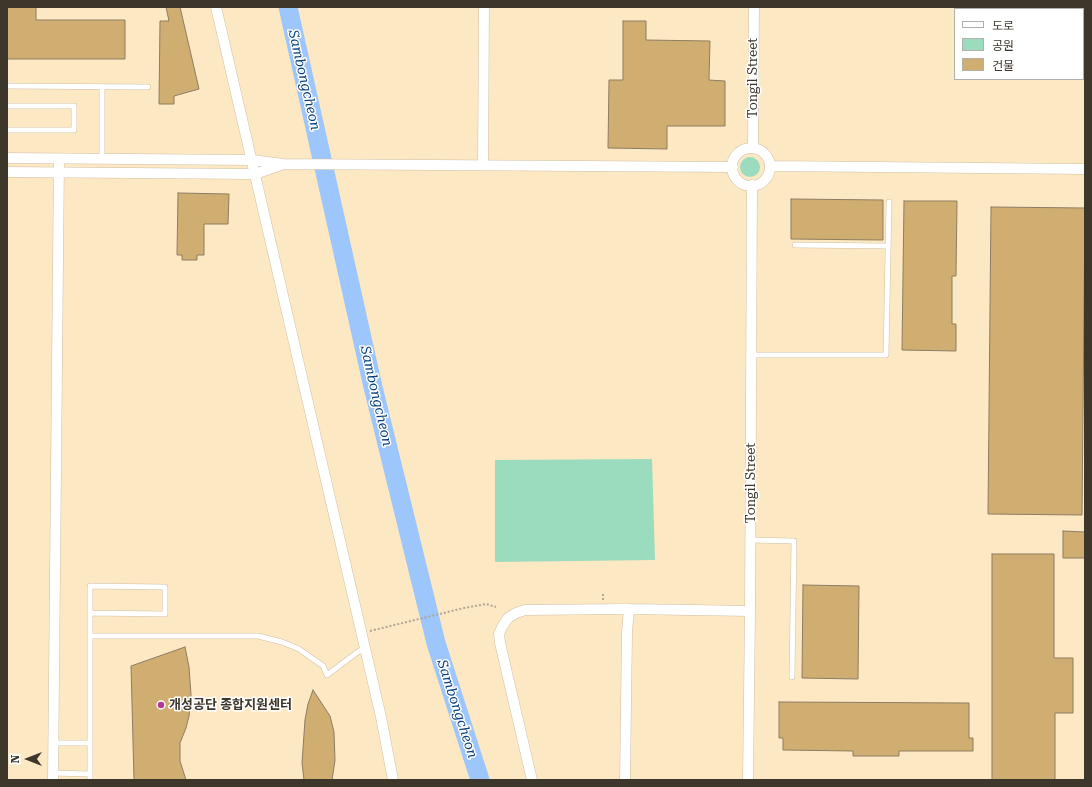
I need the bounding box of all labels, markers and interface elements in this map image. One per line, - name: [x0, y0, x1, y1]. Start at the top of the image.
- legend: [954, 8, 1084, 80]
- text: 도로: [992, 19, 1014, 33]
- water label: Sambongcheon: [284, 28, 324, 132]
- street label: Tongil Street: [745, 38, 761, 118]
- text: 공원: [992, 39, 1014, 53]
- text: 건물: [992, 59, 1014, 73]
- water label: Sambongcheon: [356, 344, 396, 448]
- street label: Tongil Street: [743, 443, 759, 523]
- water label: Sambongcheon: [433, 658, 481, 760]
- place label: 개성공단 종합지원센터: [169, 697, 292, 713]
- marker: 개성공단 종합지원센터: [156, 700, 166, 710]
- north arrow: [8, 739, 48, 779]
- text: N: [9, 755, 22, 763]

